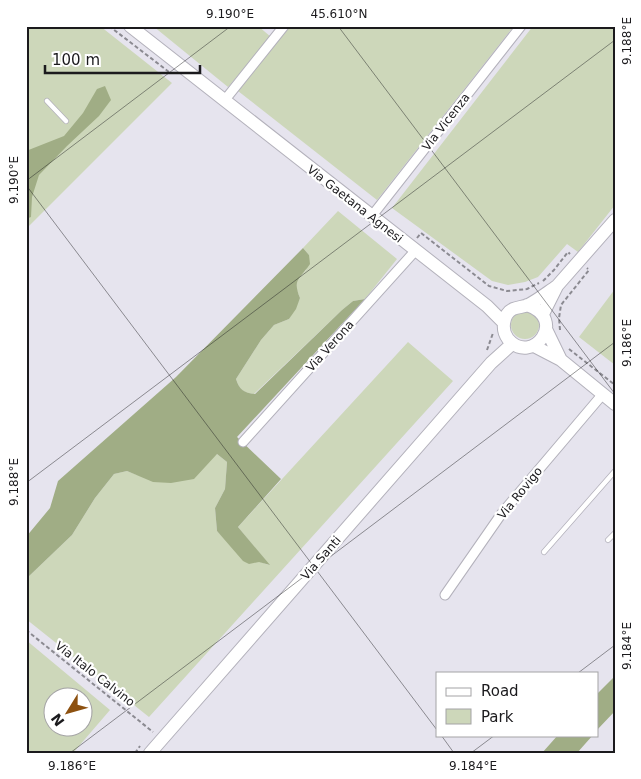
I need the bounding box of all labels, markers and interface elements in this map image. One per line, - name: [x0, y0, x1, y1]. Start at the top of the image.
- text: 9.190°E: [206, 7, 254, 21]
- text: 45.610°N: [311, 7, 367, 21]
- text: 9.188°E: [620, 17, 634, 65]
- scale bar: [45, 42, 200, 74]
- text: 100 m: [52, 51, 100, 69]
- street label: Via Vicenza: [419, 91, 473, 153]
- text: 9.190°E: [7, 156, 21, 204]
- street label: Via Gaetana Agnesi: [304, 162, 406, 246]
- street label: Via Verona: [303, 318, 357, 374]
- text: 9.186°E: [620, 319, 634, 367]
- text: 9.188°E: [7, 458, 21, 506]
- street label: Via Rovigo: [495, 464, 545, 522]
- street label: Via Santi: [298, 533, 344, 583]
- text: 9.184°E: [620, 622, 634, 670]
- street label: Via Italo Calvino: [52, 639, 138, 709]
- legend: [436, 672, 598, 736]
- text: Road: [481, 682, 519, 700]
- north arrow: [42, 686, 92, 736]
- text: Park: [481, 708, 514, 726]
- text: N: [48, 710, 68, 729]
- text: 9.186°E: [48, 759, 96, 773]
- text: 9.184°E: [449, 759, 497, 773]

